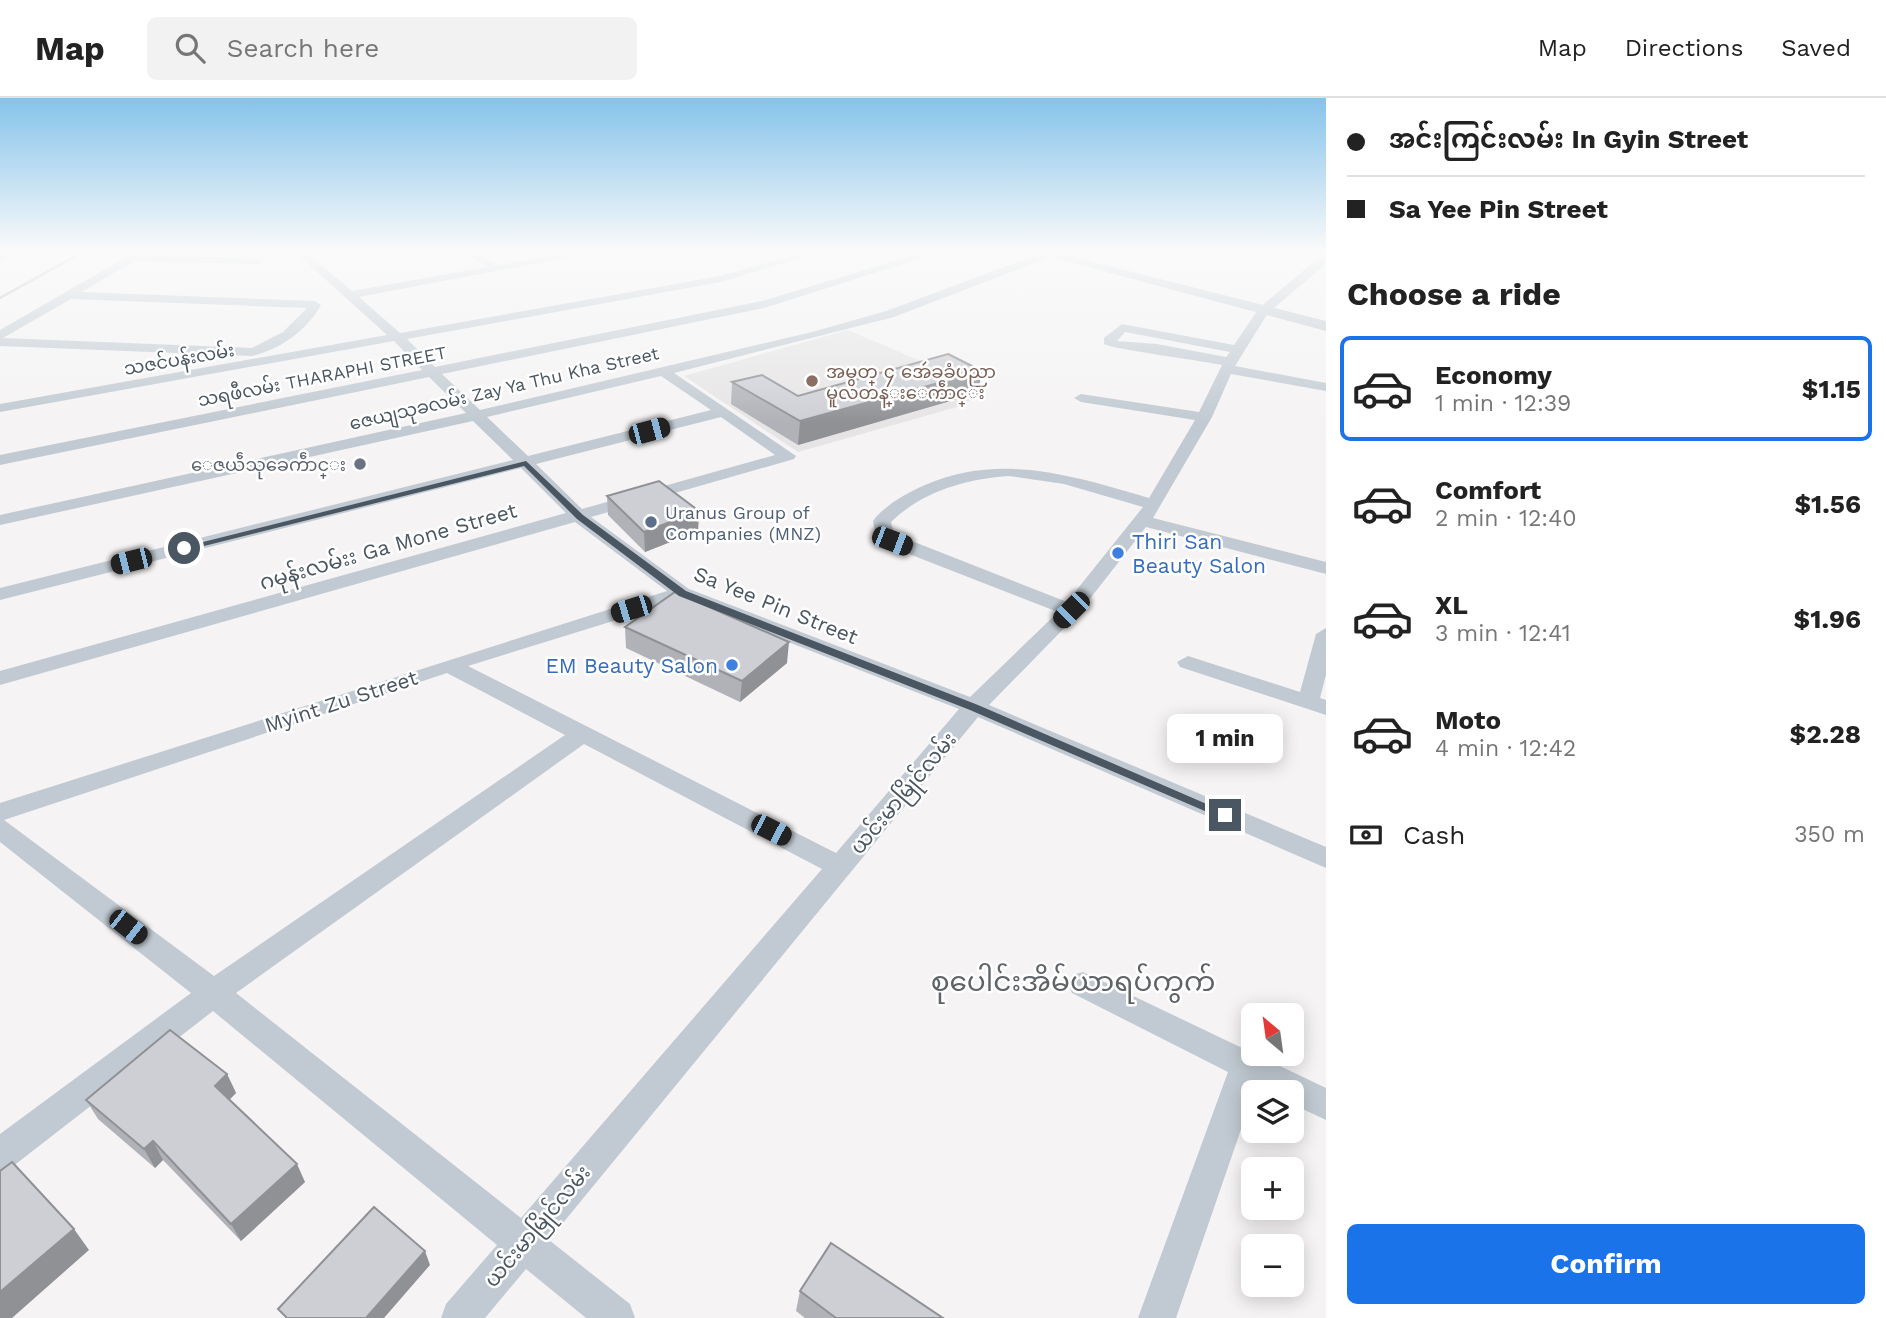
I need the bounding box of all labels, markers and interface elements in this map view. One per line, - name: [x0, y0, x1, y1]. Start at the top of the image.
- search box: [147, 17, 637, 80]
- text: Map: [35, 29, 105, 68]
- icon: search: [171, 29, 209, 67]
- text: Search here: [227, 33, 379, 63]
- text: Map: [1538, 34, 1587, 62]
- text: Directions: [1625, 34, 1743, 62]
- text: Saved: [1781, 34, 1851, 62]
- text: အင်းကြင်းလမ်း In Gyin Street: [1389, 124, 1748, 154]
- text: Sa Yee Pin Street: [1389, 194, 1608, 224]
- text: Choose a ride: [1347, 275, 1561, 313]
- street label: သဇင်ပန်းလမ်း: [122, 337, 237, 384]
- street label: သရဖီလမ်း THARAPHI STREET: [195, 339, 449, 415]
- street label: ဇေယျသုခလမ်း Zay Ya Thu Kha Street: [347, 340, 662, 439]
- icon: car: [1351, 357, 1414, 420]
- text: Economy: [1435, 360, 1552, 390]
- place label: အမွတ္ ၄ အေဴခခံပညာ မူလတန္းေကဵာင္း: [826, 361, 996, 408]
- marker: အမွတ္ ၄ အေဴခခံပညာ မူလတန္းေကဵာင္း: [804, 373, 820, 389]
- text: $1.15: [1802, 374, 1861, 404]
- text: 1 min · 12:39: [1435, 390, 1571, 417]
- car: [626, 415, 673, 447]
- place label: ေဇယဵသုခေကဵာင္း: [191, 451, 346, 480]
- marker: ေဇယဵသုခေကဵာင္း: [352, 456, 368, 472]
- icon: car: [1351, 472, 1414, 535]
- text: Comfort: [1435, 475, 1541, 505]
- text: $1.56: [1794, 489, 1861, 519]
- street label: ဂမုန်းလမ်းး Ga Mone Street: [256, 494, 521, 600]
- place label: Uranus Group of Companies (MNZ): [665, 502, 821, 544]
- text: 2 min · 12:40: [1435, 505, 1577, 532]
- marker: Uranus Group of Companies (MNZ): [643, 514, 659, 530]
- car: [869, 524, 916, 558]
- place label: Thiri San Beauty Salon: [1132, 529, 1266, 578]
- route start: [168, 532, 200, 564]
- marker: Thiri San Beauty Salon: [1110, 545, 1126, 561]
- car: [109, 546, 154, 576]
- street label: Sa Yee Pin Street: [690, 561, 862, 649]
- icon: car: [1351, 587, 1414, 650]
- car: [1049, 588, 1094, 632]
- text: XL: [1435, 590, 1468, 620]
- car: [608, 593, 655, 625]
- text: $1.96: [1794, 604, 1861, 634]
- text: 3 min · 12:41: [1435, 620, 1571, 647]
- place label: EM Beauty Salon: [545, 653, 718, 678]
- marker: EM Beauty Salon: [724, 657, 740, 673]
- street label: Myint Zu Street: [261, 664, 421, 738]
- icon: car: [1351, 702, 1414, 765]
- text: Moto: [1435, 705, 1501, 735]
- callout: 1 min: [1167, 714, 1283, 762]
- text: $2.28: [1789, 719, 1861, 749]
- street label: ယင်းမာမြိုင်လမ်း: [842, 725, 965, 862]
- text: 1 min: [1195, 725, 1255, 752]
- text: 4 min · 12:42: [1435, 735, 1576, 762]
- route end: [1209, 799, 1241, 831]
- car: [748, 811, 795, 849]
- icon: cash: [1347, 816, 1385, 854]
- text: Cash: [1403, 820, 1465, 850]
- text: 350 m: [1794, 821, 1865, 848]
- car: [105, 906, 152, 948]
- district label: စုပေါင်းအိမ်ယာရပ်ကွက်: [931, 963, 1215, 1004]
- north arrow: [1241, 1003, 1304, 1066]
- map controls: [1241, 1003, 1304, 1297]
- button: layers: [1241, 1080, 1304, 1143]
- button: +: [1241, 1157, 1304, 1220]
- street label: ယင်းမာမြိုင်လမ်း: [476, 1158, 599, 1295]
- button: Confirm: [1347, 1224, 1865, 1304]
- button: −: [1241, 1234, 1304, 1297]

